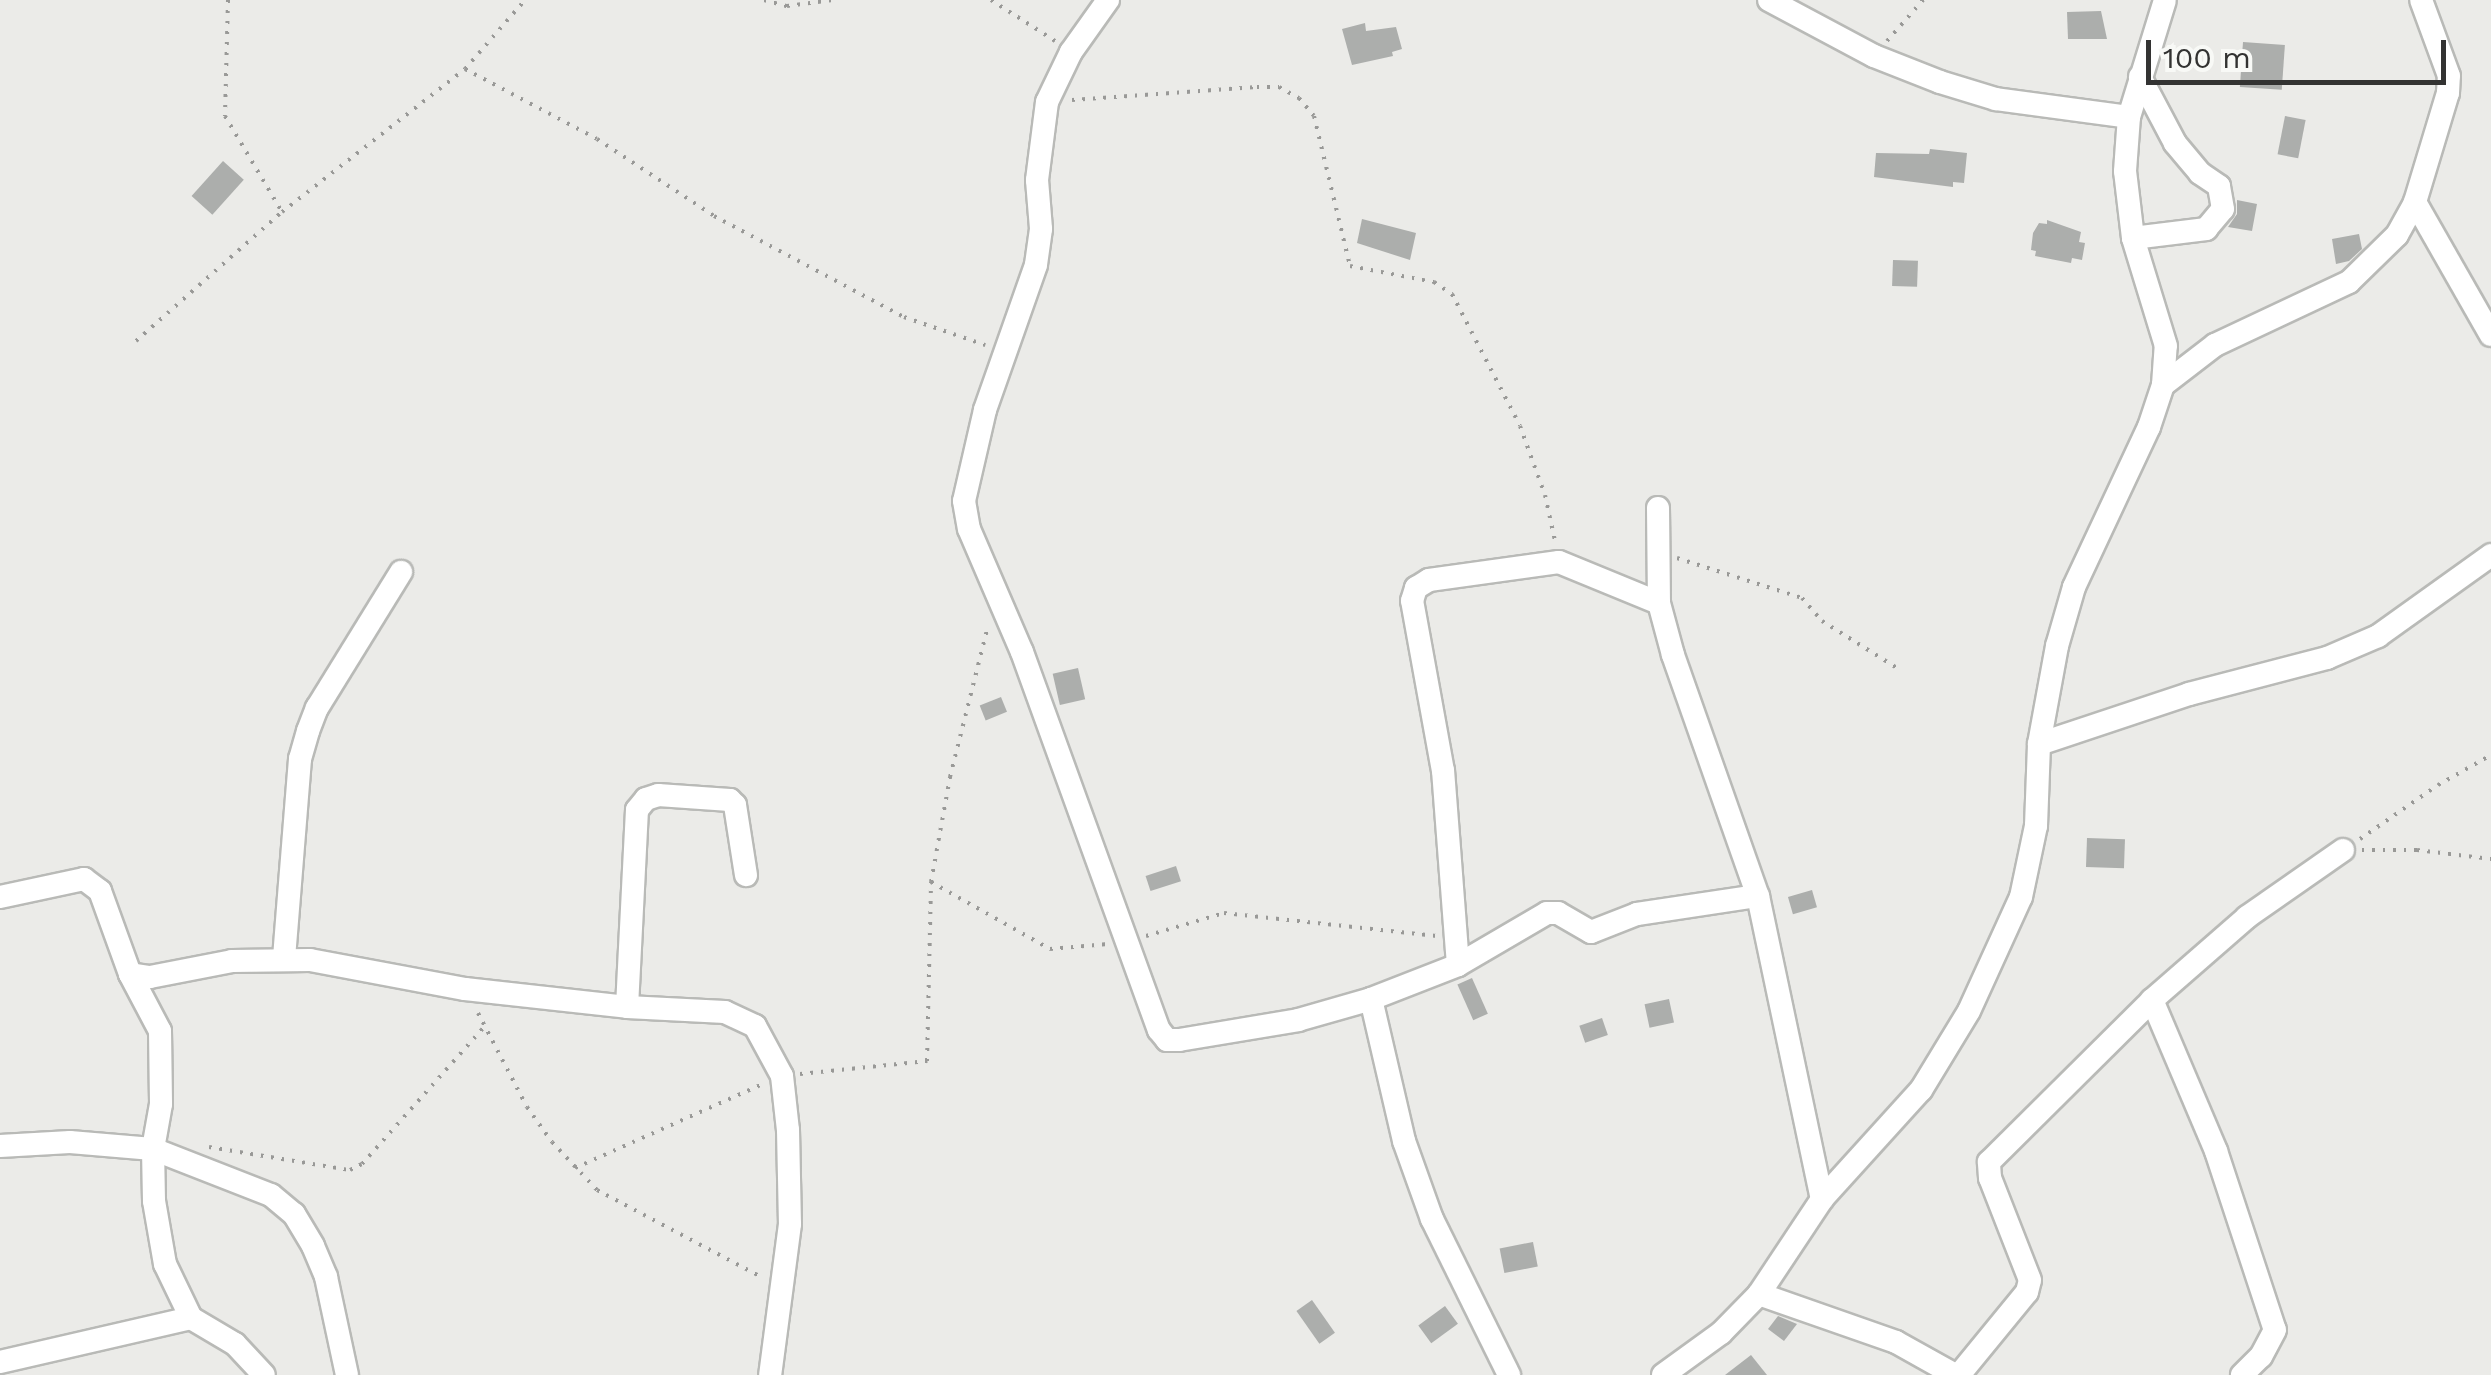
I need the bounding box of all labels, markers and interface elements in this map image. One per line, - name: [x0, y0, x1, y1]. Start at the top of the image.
- scale bar: [2151, 20, 2451, 82]
- text: 100 m: [2163, 40, 2251, 75]

